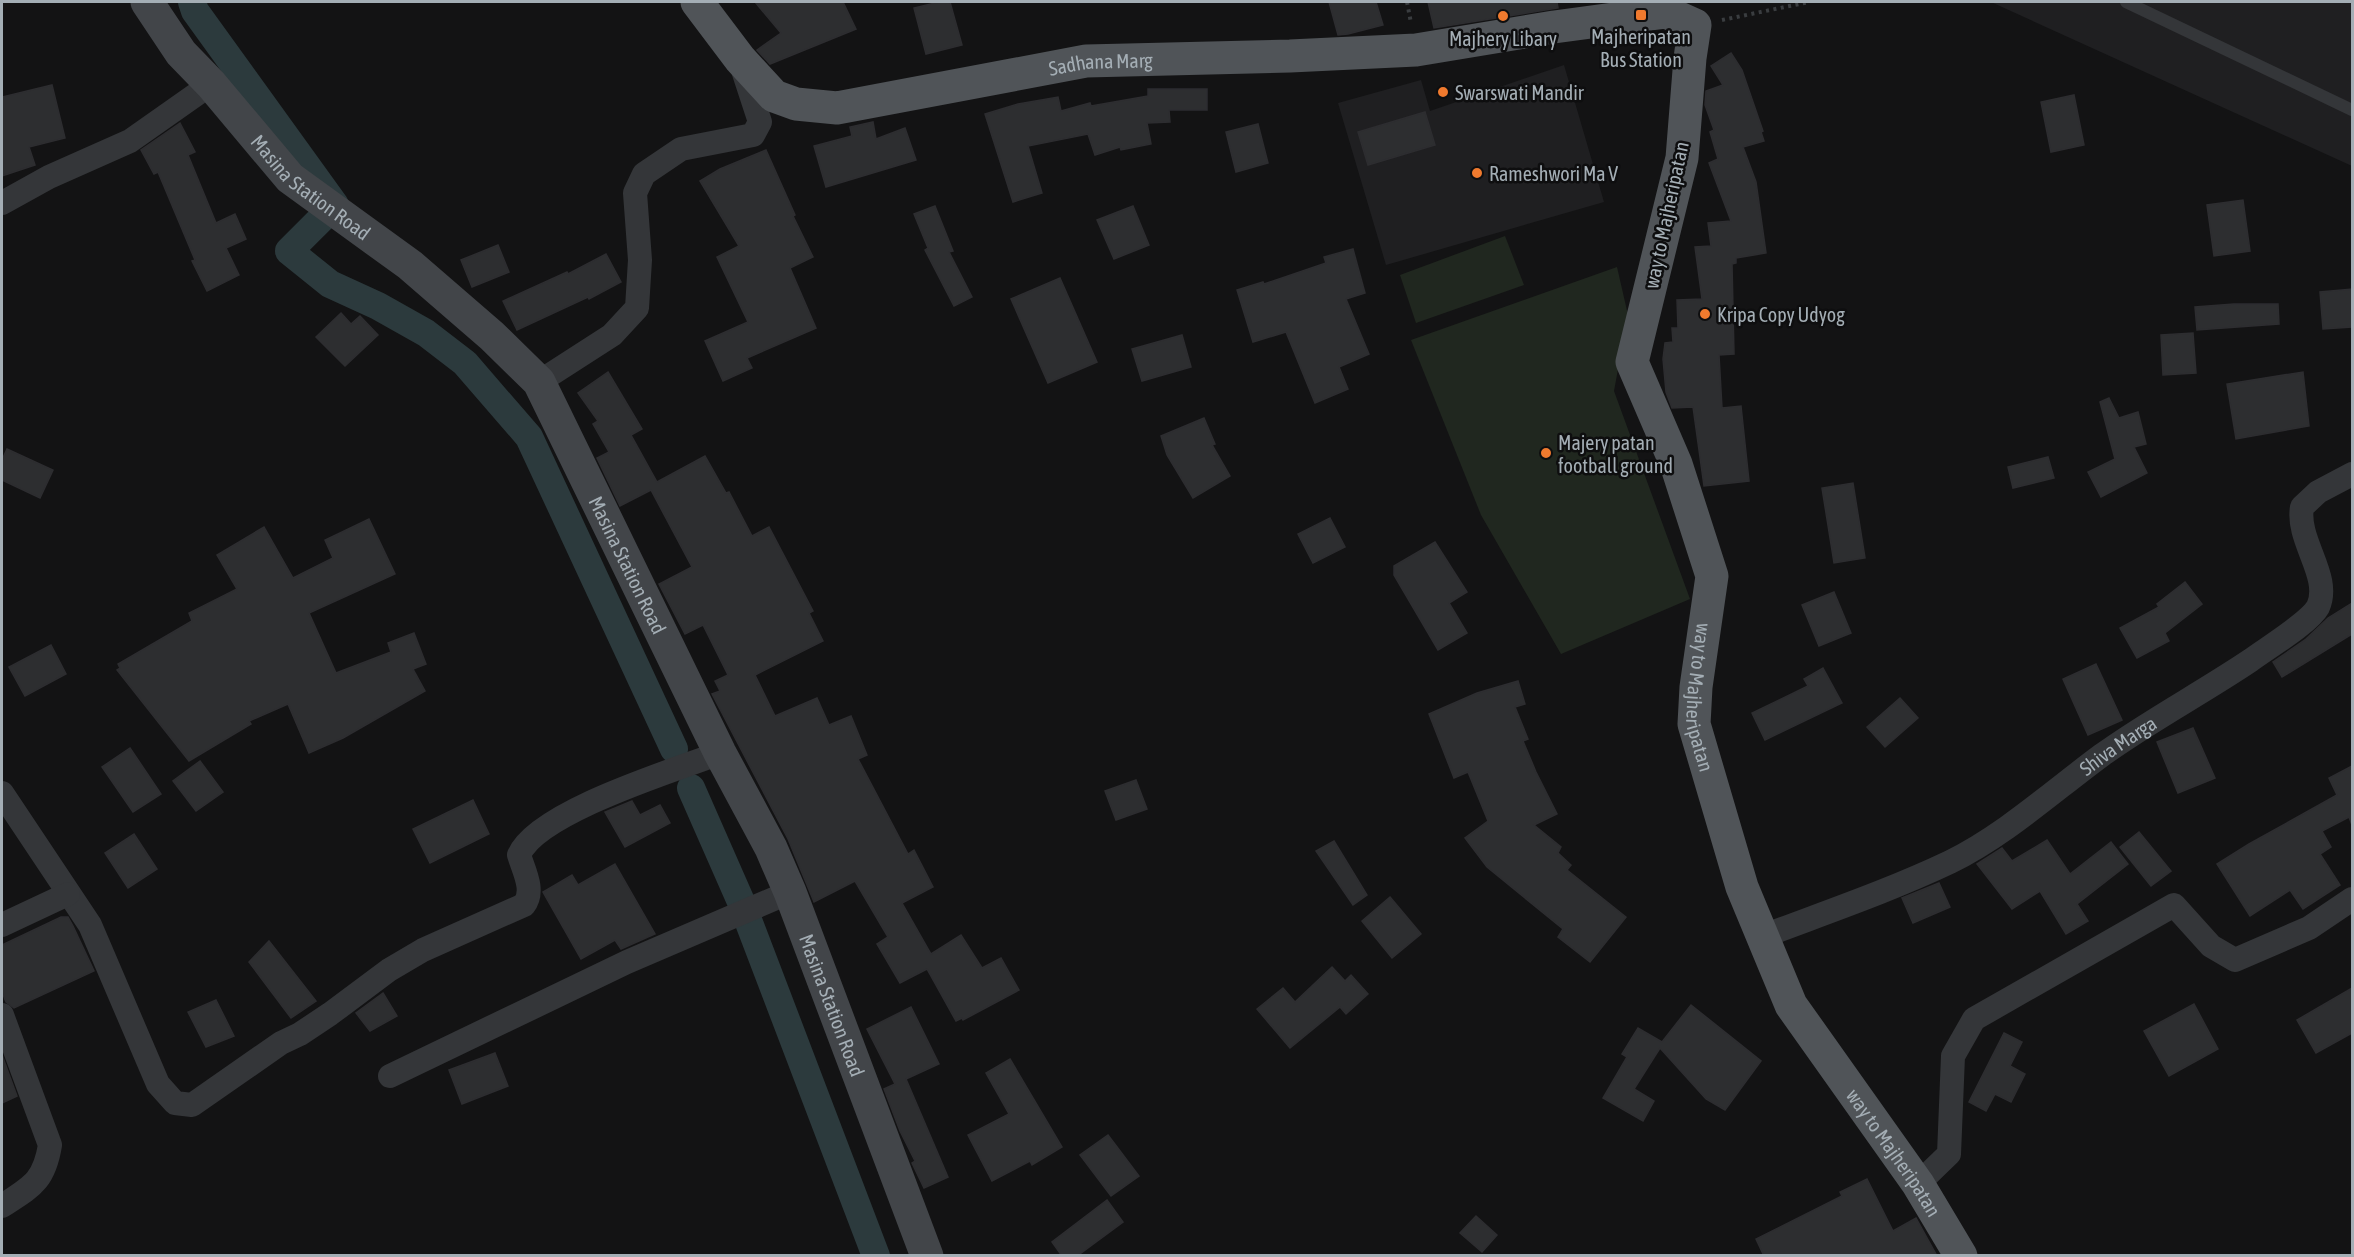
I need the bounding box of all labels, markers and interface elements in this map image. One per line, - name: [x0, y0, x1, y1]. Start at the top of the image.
- marker: Majheripatan Bus Station: [1634, 8, 1648, 22]
- marker: Majhery Libary: [1496, 9, 1510, 23]
- place label: Majheripatan Bus Station: [1591, 25, 1691, 71]
- place label: Majhery Libary: [1449, 27, 1557, 50]
- street label: Sadhana Marg: [1047, 48, 1153, 79]
- place label: Swarswati Mandir: [1455, 81, 1585, 104]
- marker: Swarswati Mandir: [1436, 85, 1450, 99]
- street label: Masina Station Road: [247, 130, 375, 244]
- street label: way to Majheripatan: [1639, 139, 1693, 291]
- place label: Rameshwori Ma V: [1489, 162, 1618, 185]
- marker: Rameshwori Ma V: [1470, 166, 1484, 180]
- place label: Kripa Copy Udyog: [1717, 303, 1845, 326]
- marker: Kripa Copy Udyog: [1698, 307, 1712, 321]
- place label: Majery patan football ground: [1558, 431, 1673, 477]
- marker: Majery patan football ground: [1539, 446, 1553, 460]
- street label: Masina Station Road: [585, 492, 671, 637]
- street label: way to Majheripatan: [1682, 622, 1719, 774]
- street label: Shiva Marga: [2075, 711, 2160, 780]
- street label: Masina Station Road: [795, 931, 870, 1079]
- street label: way to Majheripatan: [1842, 1084, 1946, 1220]

